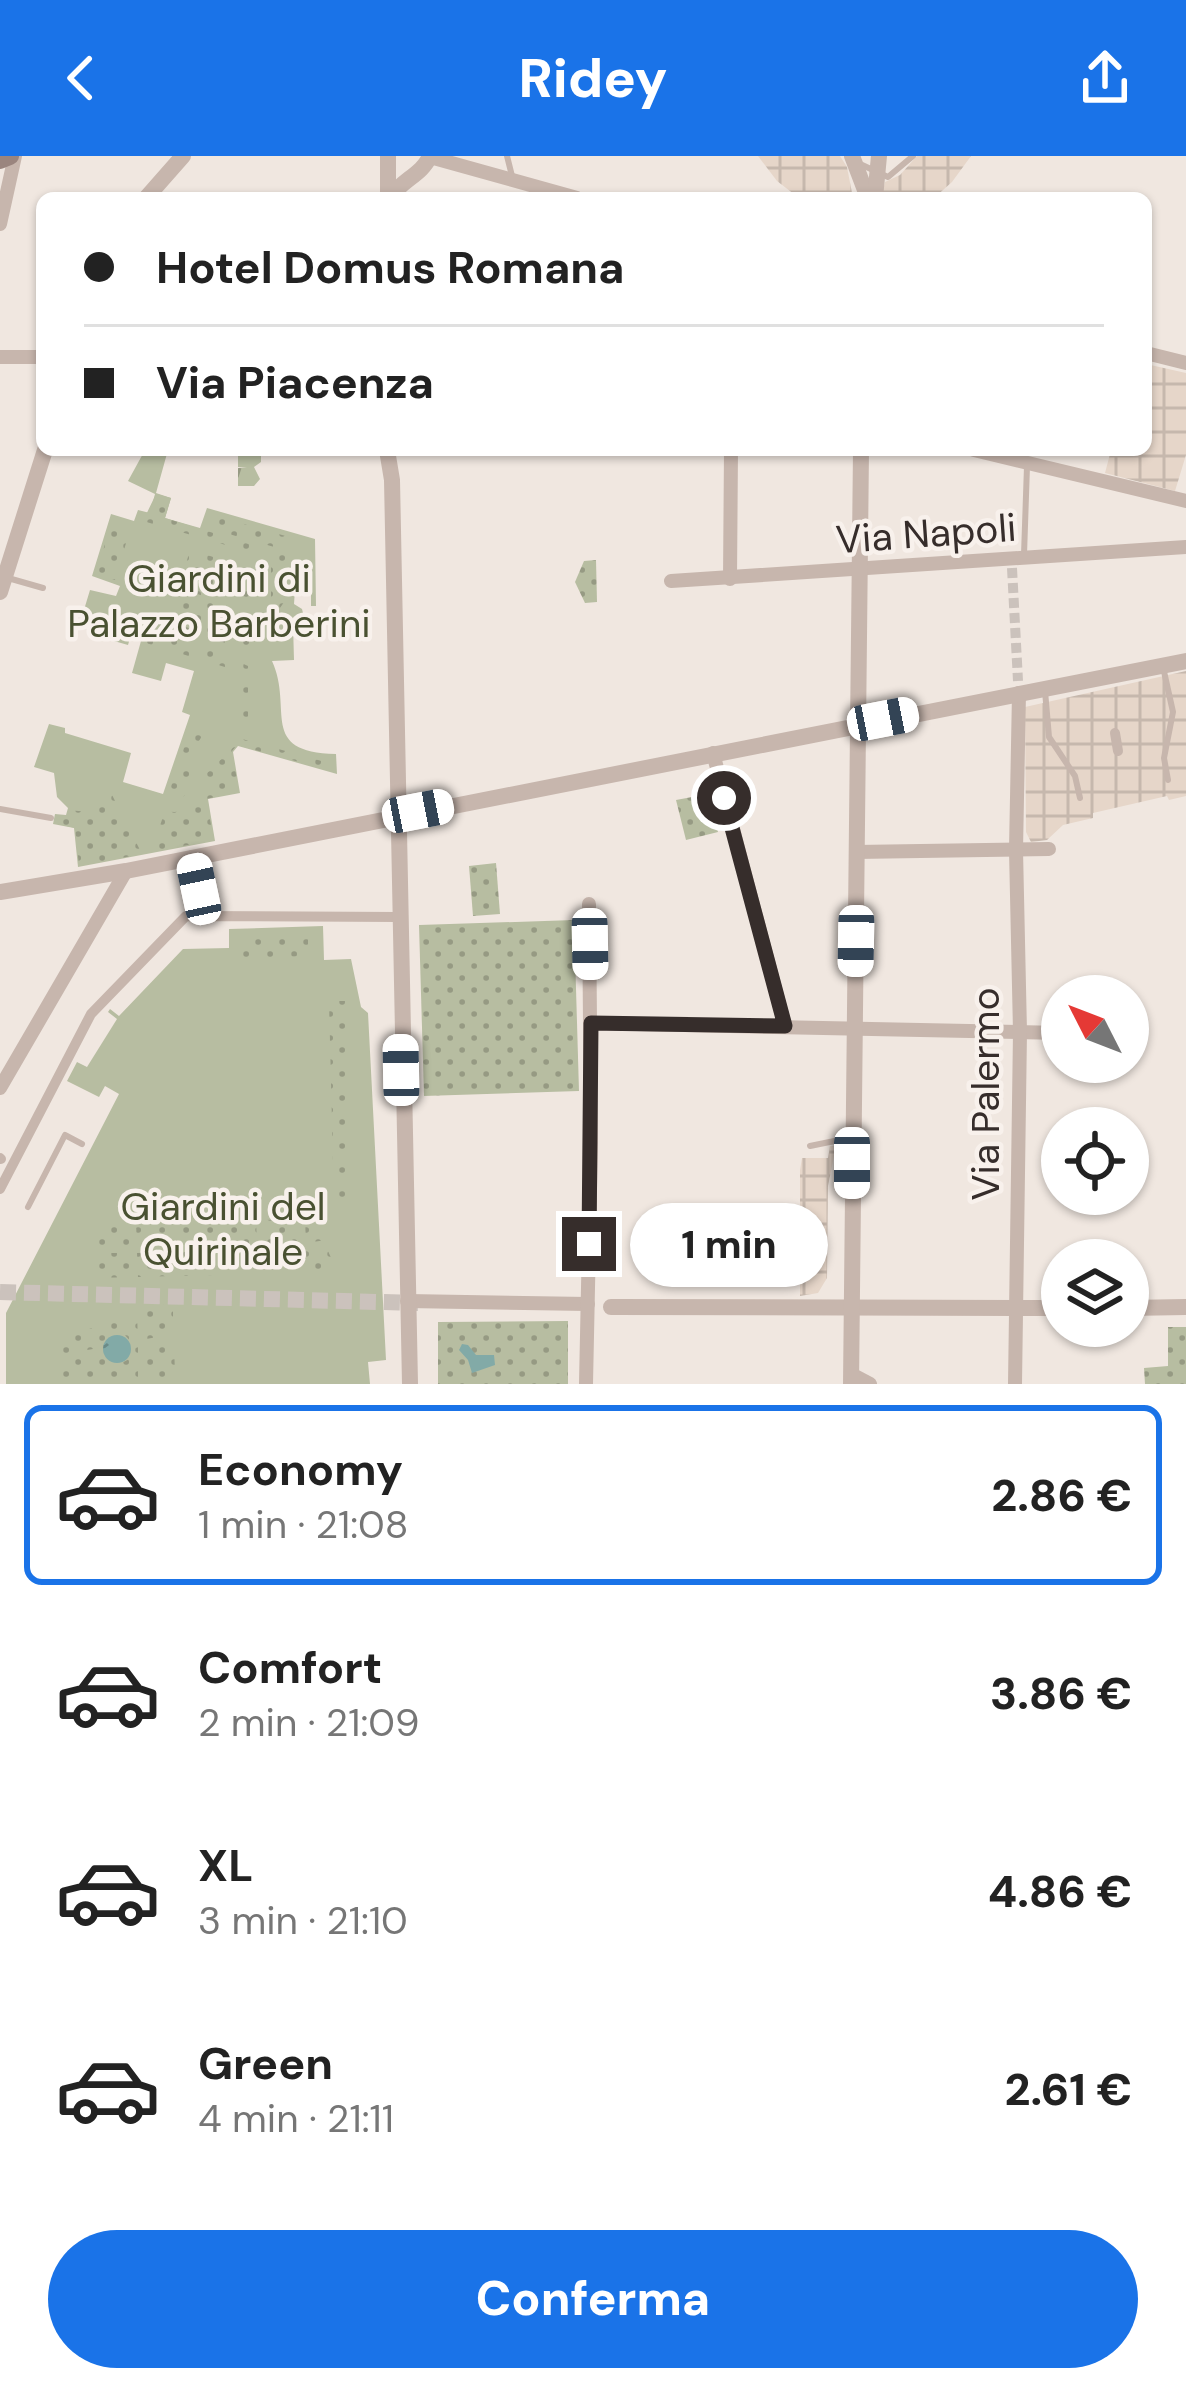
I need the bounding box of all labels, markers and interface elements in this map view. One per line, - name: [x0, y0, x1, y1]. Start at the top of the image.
- text: Ridey: [519, 43, 667, 114]
- icon: back: [48, 45, 114, 111]
- icon: share: [1072, 45, 1138, 111]
- text: Hotel Domus Romana: [156, 238, 624, 297]
- text: Via Piacenza: [156, 353, 434, 412]
- street label: Via Napoli: [834, 502, 1018, 565]
- park label: Giardini di Palazzo Barberini: [67, 553, 371, 649]
- car: [844, 694, 922, 744]
- route start: [697, 771, 751, 825]
- car: [379, 786, 457, 836]
- car: [174, 850, 224, 928]
- car: [837, 905, 875, 977]
- car: [571, 908, 609, 980]
- north arrow: [1041, 975, 1149, 1083]
- map controls: [1041, 975, 1149, 1347]
- street label: Via Palermo: [960, 987, 1011, 1201]
- car: [382, 1034, 420, 1106]
- button: locate: [1041, 1107, 1149, 1215]
- car: [834, 1127, 870, 1199]
- park label: Giardini del Quirinale: [120, 1181, 326, 1277]
- callout: 1 min: [631, 1202, 829, 1286]
- route end: [562, 1217, 616, 1271]
- text: 1 min: [681, 1219, 777, 1270]
- button: layers: [1041, 1239, 1149, 1347]
- text: Economy: [198, 1440, 403, 1499]
- icon: car: [54, 1441, 162, 1549]
- text: 2.86 €: [991, 1466, 1132, 1525]
- text: 1 min · 21:08: [198, 1499, 408, 1550]
- text: Comfort: [198, 1638, 382, 1697]
- icon: car: [54, 1639, 162, 1747]
- text: 3.86 €: [990, 1664, 1132, 1723]
- text: 2 min · 21:09: [198, 1697, 419, 1748]
- text: XL: [198, 1836, 253, 1895]
- icon: car: [54, 1837, 162, 1945]
- text: 4.86 €: [988, 1862, 1132, 1921]
- text: 3 min · 21:10: [198, 1895, 408, 1946]
- text: Green: [198, 2034, 333, 2093]
- icon: car: [54, 2035, 162, 2143]
- text: 2.61 €: [1005, 2060, 1132, 2119]
- text: 4 min · 21:11: [198, 2093, 394, 2144]
- button: Conferma: [48, 2230, 1138, 2368]

